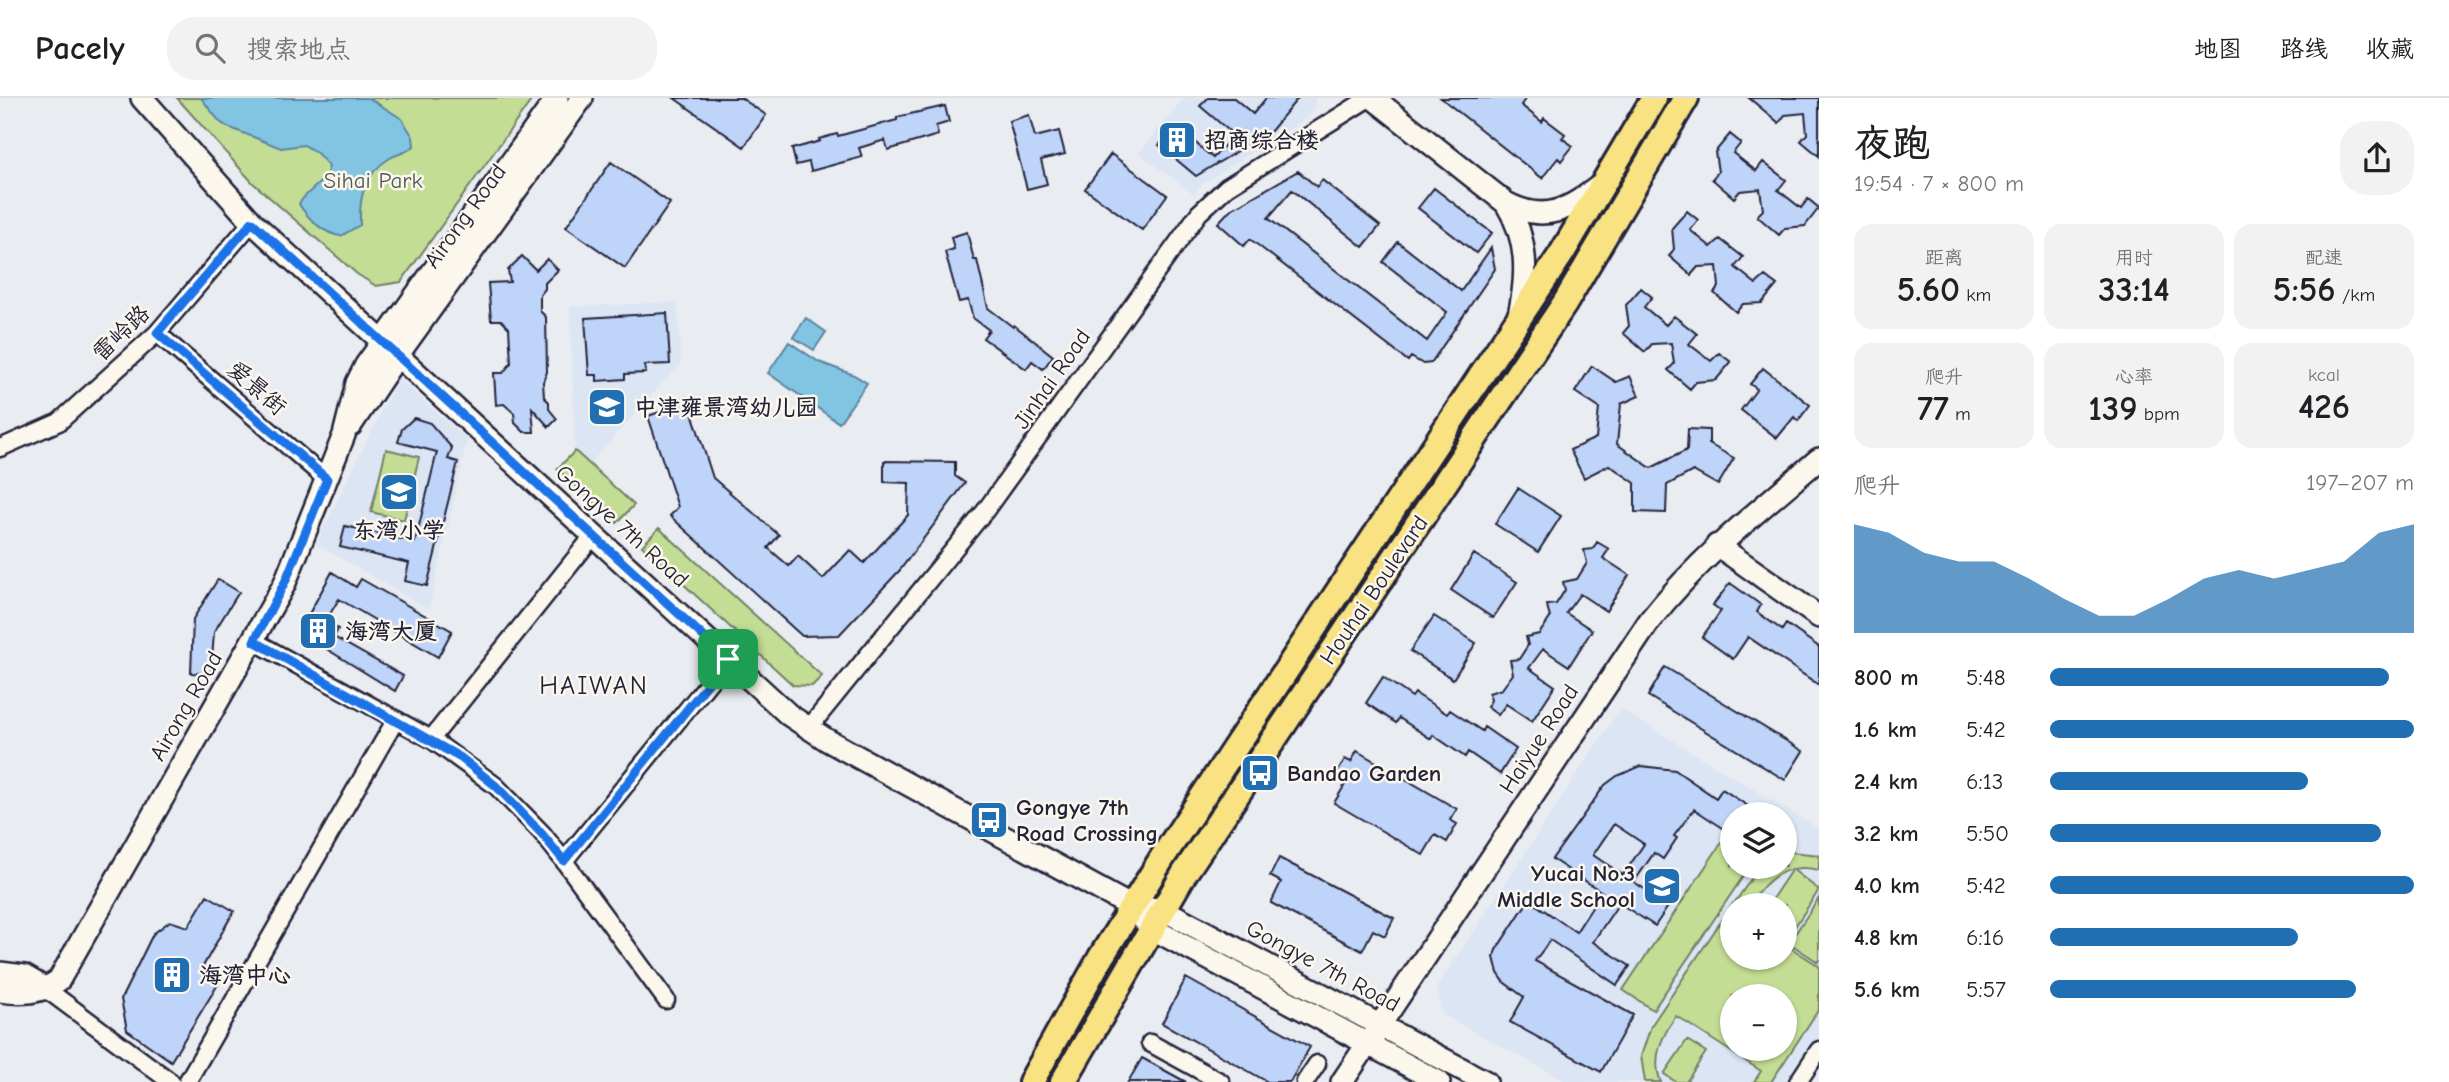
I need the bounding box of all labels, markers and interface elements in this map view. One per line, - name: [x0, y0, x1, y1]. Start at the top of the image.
- search box: [167, 17, 657, 80]
- text: Pacely: [35, 29, 125, 67]
- icon: search: [191, 29, 229, 67]
- text: 搜索地点: [247, 35, 351, 65]
- text: 地图: [2194, 35, 2242, 63]
- text: 路线: [2280, 35, 2328, 63]
- text: 收藏: [2366, 35, 2414, 63]
- building icon: 招商综合楼: [1156, 119, 1198, 161]
- button: share: [2340, 121, 2414, 195]
- text: 夜跑: [1854, 122, 1930, 166]
- place label: 招商综合楼: [1204, 127, 1319, 154]
- street label: Airong Road: [418, 159, 512, 273]
- park label: Sihai Park: [323, 167, 423, 194]
- text: 19:54 · 7 × 800 m: [1854, 170, 2024, 197]
- text: 距离: [1925, 247, 1963, 269]
- text: 用时: [2115, 247, 2153, 269]
- text: 配速: [2305, 247, 2343, 269]
- text: 5.60: [1897, 269, 1960, 310]
- text: 33:14: [2098, 269, 2170, 310]
- text: 5:56: [2273, 269, 2336, 310]
- text: km: [1960, 284, 1991, 306]
- text: /km: [2336, 284, 2375, 306]
- street label: 雷岭路: [87, 299, 155, 367]
- street label: Jinhai Road: [1008, 324, 1096, 434]
- street label: 爱景街: [222, 355, 292, 421]
- text: kcal: [2308, 364, 2340, 386]
- text: 爬升: [1925, 366, 1963, 388]
- text: 心率: [2115, 366, 2153, 388]
- school or university icon: 中津雍景湾幼儿园: [586, 386, 628, 428]
- text: 426: [2298, 386, 2350, 427]
- text: 77: [1917, 388, 1949, 429]
- text: 139: [2088, 388, 2138, 429]
- place label: 中津雍景湾幼儿园: [634, 394, 818, 421]
- text: m: [1949, 403, 1971, 425]
- text: bpm: [2138, 403, 2180, 425]
- street label: Gongye 7th Road: [550, 459, 694, 593]
- text: 197–207 m: [2306, 469, 2414, 496]
- school or university icon: 东湾小学: [378, 471, 420, 513]
- text: 爬升: [1854, 472, 1900, 499]
- street label: Houhai Boulevard: [1314, 510, 1434, 670]
- place label: 东湾小学: [353, 517, 445, 544]
- building icon: 海湾大厦: [297, 610, 339, 652]
- place label: 海湾大厦: [345, 618, 437, 645]
- pin: [698, 629, 758, 689]
- icon: arrive: [709, 640, 747, 678]
- street label: Airong Road: [144, 647, 228, 765]
- text: 800 m: [1854, 664, 1919, 691]
- text: 5:48: [1966, 664, 2006, 691]
- district label: HAIWAN: [539, 671, 649, 701]
- street label: Haiyue Road: [1494, 679, 1584, 799]
- text: 1.6 km: [1854, 716, 1917, 743]
- text: 5:42: [1966, 716, 2006, 743]
- bus stop icon: Bandao Garden: [1239, 752, 1281, 794]
- place label: Bandao Garden: [1287, 760, 1441, 787]
- text: 2.4 km: [1854, 768, 1918, 795]
- text: 6:13: [1966, 768, 2003, 795]
- place label: Gongye 7th Road Crossing: [1016, 794, 1158, 847]
- bus stop icon: Gongye 7th Road Crossing: [968, 799, 1010, 841]
- map controls: [1720, 802, 1797, 1061]
- button: layers: [1720, 802, 1797, 879]
- text: 3.2 km: [1854, 820, 1919, 847]
- text: 5:50: [1966, 820, 2009, 847]
- place label: Yucai No.3 Middle School: [1497, 860, 1635, 913]
- school or university icon: Yucai No.3 Middle School: [1641, 865, 1683, 907]
- text: 4.0 km: [1854, 872, 1920, 899]
- text: 5:42: [1966, 872, 2006, 899]
- button: +: [1720, 893, 1797, 970]
- street label: Gongye 7th Road: [1242, 914, 1404, 1018]
- text: 4.8 km: [1854, 924, 1918, 951]
- text: 6:16: [1966, 924, 2004, 951]
- building icon: 海湾中心: [151, 954, 193, 996]
- place label: 海湾中心: [199, 962, 291, 989]
- text: 5.6 km: [1854, 976, 1920, 1003]
- text: 5:57: [1966, 976, 2006, 1003]
- button: −: [1720, 984, 1797, 1061]

